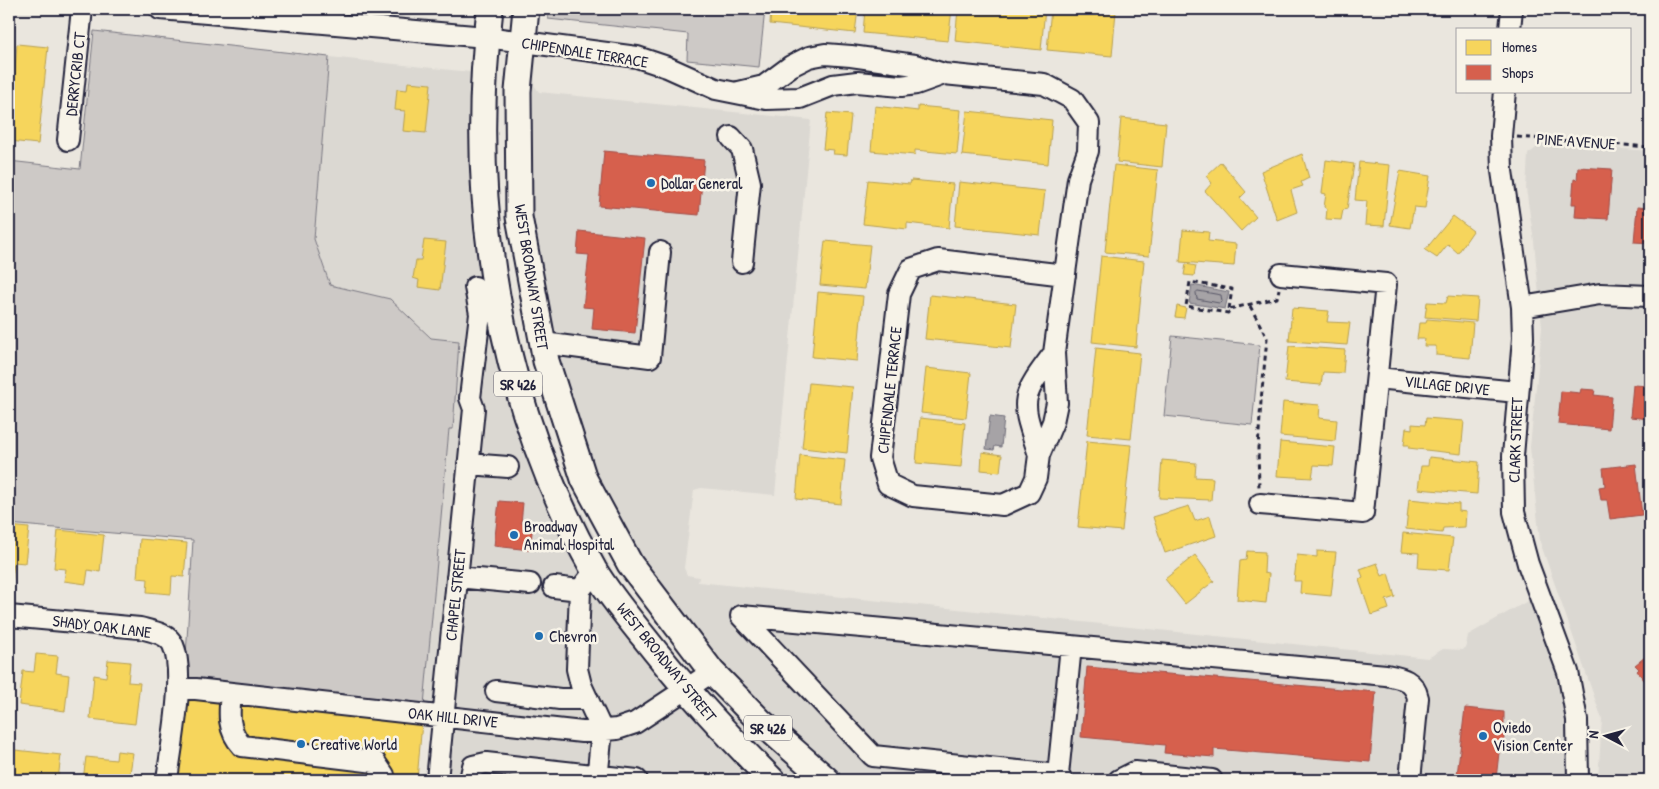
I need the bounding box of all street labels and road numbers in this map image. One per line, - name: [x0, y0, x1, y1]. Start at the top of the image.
- street label: DERRYCRIB CT: [60, 31, 90, 117]
- street label: CHIPENDALE TERRACE: [520, 31, 650, 73]
- street label: PINE AVENUE: [1536, 127, 1616, 155]
- street label: WEST BROADWAY STREET: [510, 203, 554, 352]
- street label: CHIPENDALE TERRACE: [871, 325, 907, 455]
- street label: VILLAGE DRIVE: [1403, 370, 1491, 400]
- road number: SR 426: [494, 372, 542, 396]
- street label: CLARK STREET: [1503, 396, 1528, 483]
- street label: CHAPEL STREET: [439, 548, 471, 642]
- street label: WEST BROADWAY STREET: [612, 598, 722, 727]
- street label: SHADY OAK LANE: [51, 609, 153, 643]
- street label: OAK HILL DRIVE: [407, 701, 499, 733]
- road number: SR 426: [744, 716, 792, 740]

